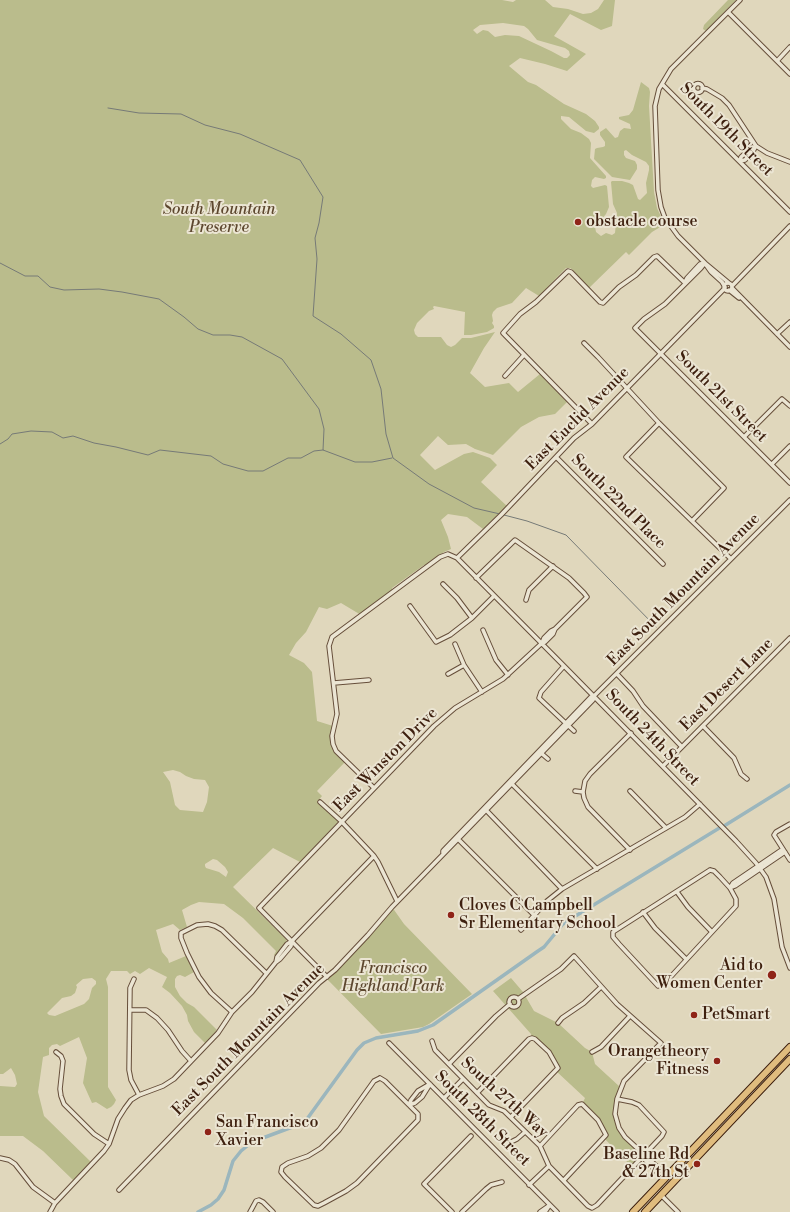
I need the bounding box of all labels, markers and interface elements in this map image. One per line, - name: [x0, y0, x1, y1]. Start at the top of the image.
- street label: South 19th Street: [675, 79, 777, 181]
- park label: South Mountain Preserve: [163, 200, 275, 238]
- place label: obstacle course: [586, 212, 698, 232]
- marker: obstacle course: [573, 217, 583, 227]
- street label: South 21st Street: [671, 347, 771, 447]
- street label: East Euclid Avenue: [522, 363, 634, 475]
- street label: South 22nd Place: [567, 451, 669, 553]
- street label: East South Mountain Avenue: [604, 510, 764, 670]
- street label: East Desert Lane: [677, 635, 777, 735]
- street label: South 24th Street: [601, 686, 703, 790]
- street label: East Winston Drive: [330, 704, 442, 816]
- place label: Cloves C Campbell Sr Elementary School: [459, 896, 616, 934]
- marker: Cloves C Campbell Sr Elementary School: [446, 910, 456, 920]
- place label: Aid to Women Center: [657, 956, 763, 994]
- park label: Francisco Highland Park: [342, 959, 444, 997]
- street label: East South Mountain Avenue: [169, 960, 329, 1120]
- marker: Aid to Women Center: [766, 969, 778, 981]
- place label: PetSmart: [702, 1005, 770, 1025]
- marker: PetSmart: [689, 1010, 699, 1020]
- place label: Orangetheory Fitness: [608, 1042, 709, 1080]
- street label: South 27th Way: [456, 1054, 552, 1142]
- marker: Orangetheory Fitness: [712, 1056, 722, 1066]
- street label: South 28th Street: [430, 1067, 534, 1171]
- place label: San Francisco Xavier: [216, 1113, 318, 1151]
- marker: San Francisco Xavier: [203, 1127, 213, 1137]
- place label: Baseline Rd & 27th St: [603, 1145, 689, 1183]
- marker: Baseline Rd & 27th St: [692, 1159, 702, 1169]

